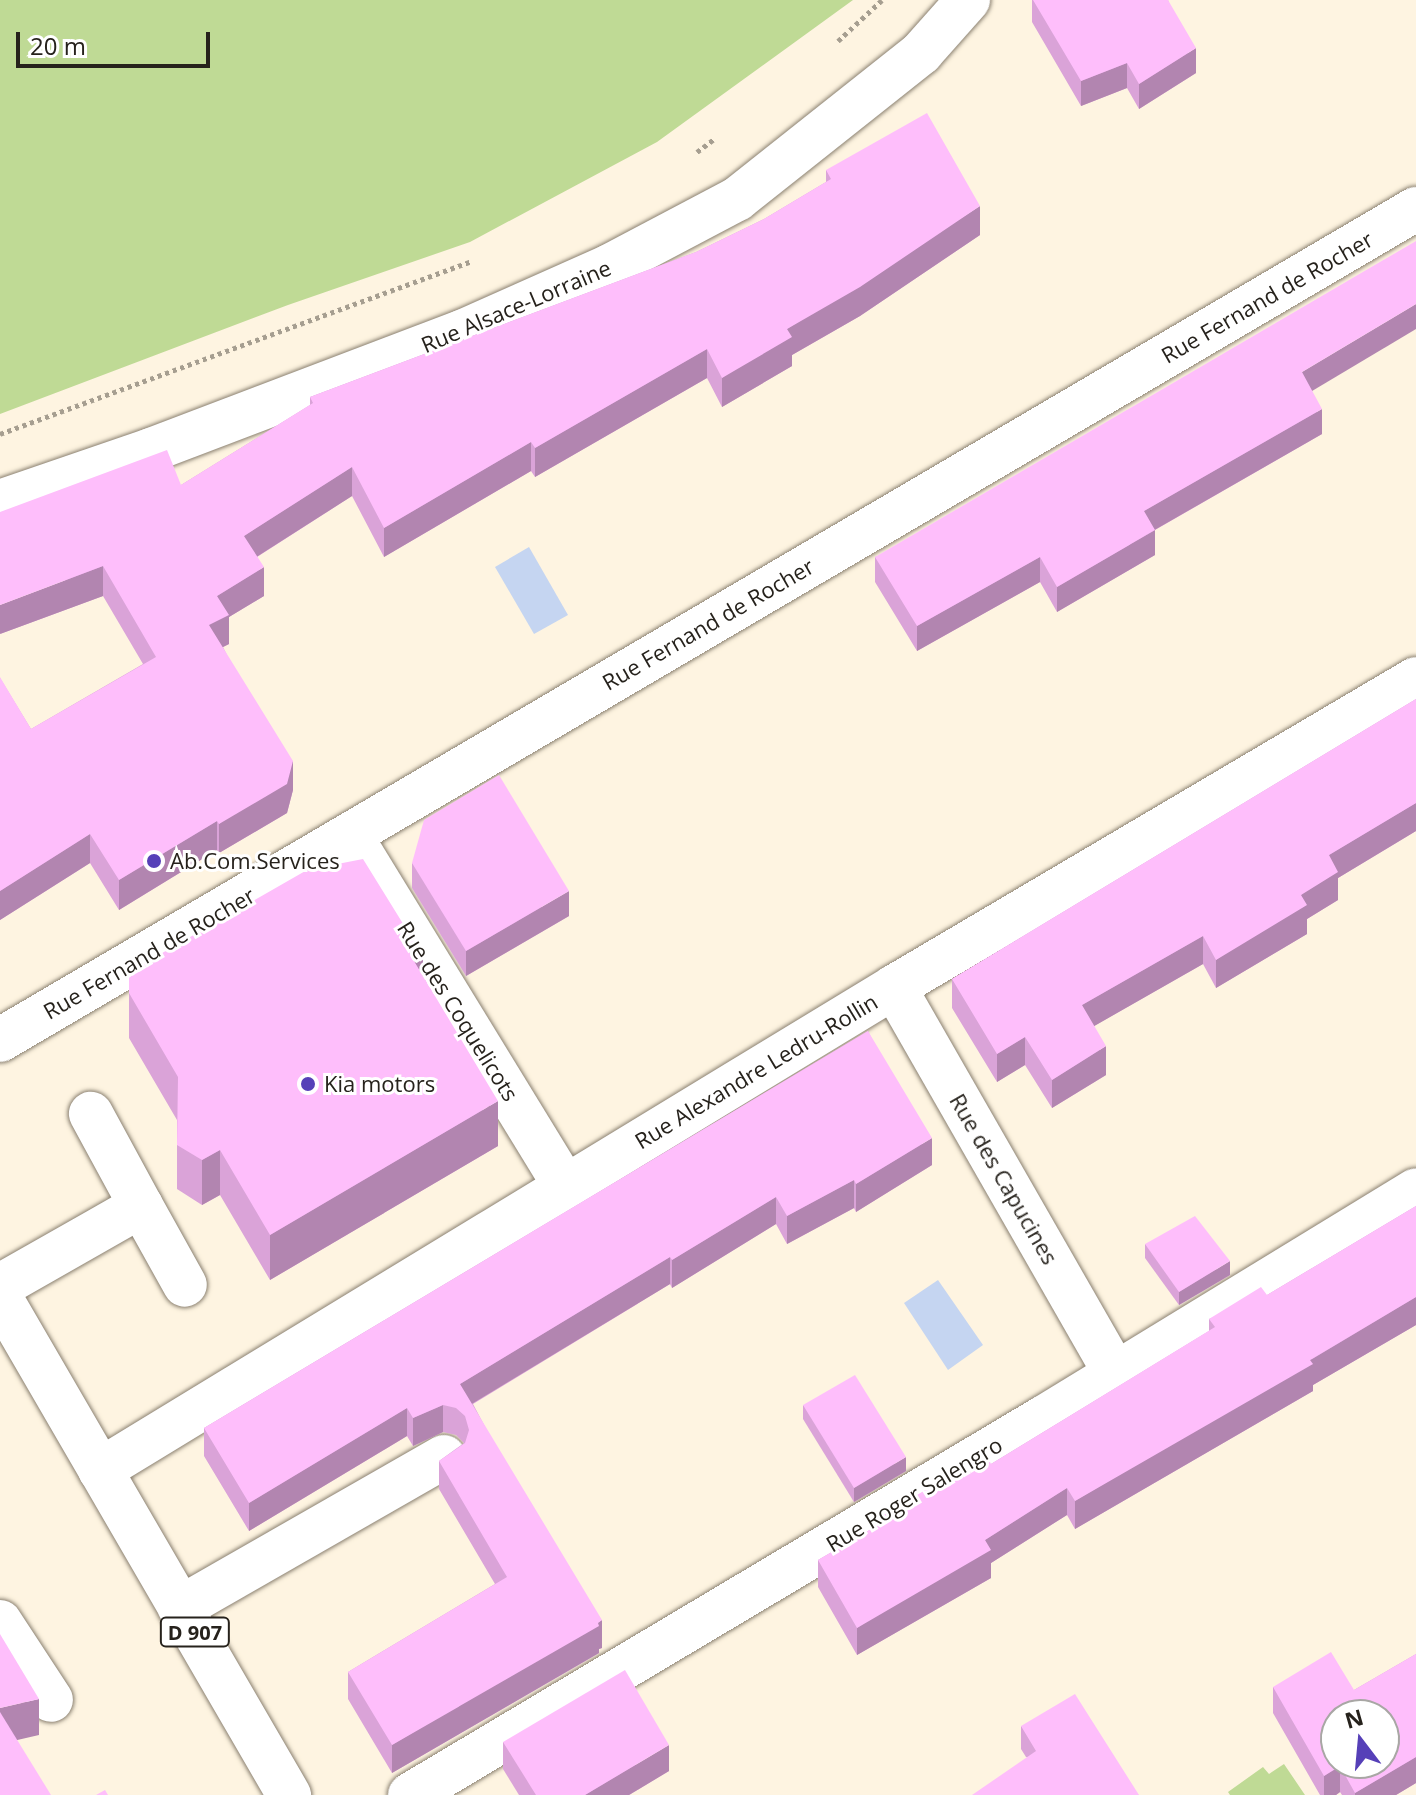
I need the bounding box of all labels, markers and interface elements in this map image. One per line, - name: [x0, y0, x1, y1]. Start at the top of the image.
- scale bar: [20, 16, 214, 66]
- text: 20 m: [30, 29, 86, 62]
- street label: Rue Fernand de Rocher: [1157, 226, 1377, 368]
- street label: Rue Alsace-Lorraine: [417, 254, 615, 358]
- street label: Rue Fernand de Rocher: [598, 553, 818, 695]
- place label: Ab.Com.Services: [170, 848, 340, 874]
- marker: Ab.Com.Services: [145, 852, 163, 870]
- street label: Rue Fernand de Rocher: [39, 882, 259, 1024]
- street label: Rue des Coquelicots: [392, 916, 524, 1106]
- street label: Rue Alexandre Ledru-Rollin: [630, 988, 882, 1154]
- place label: Kia motors: [324, 1071, 435, 1097]
- marker: Kia motors: [299, 1075, 317, 1093]
- street label: Rue des Capucines: [944, 1089, 1064, 1269]
- street label: Rue Roger Salengro: [821, 1431, 1007, 1557]
- road number: D 907: [159, 1616, 231, 1648]
- north arrow: [1320, 1699, 1400, 1779]
- text: N: [1341, 1701, 1367, 1735]

